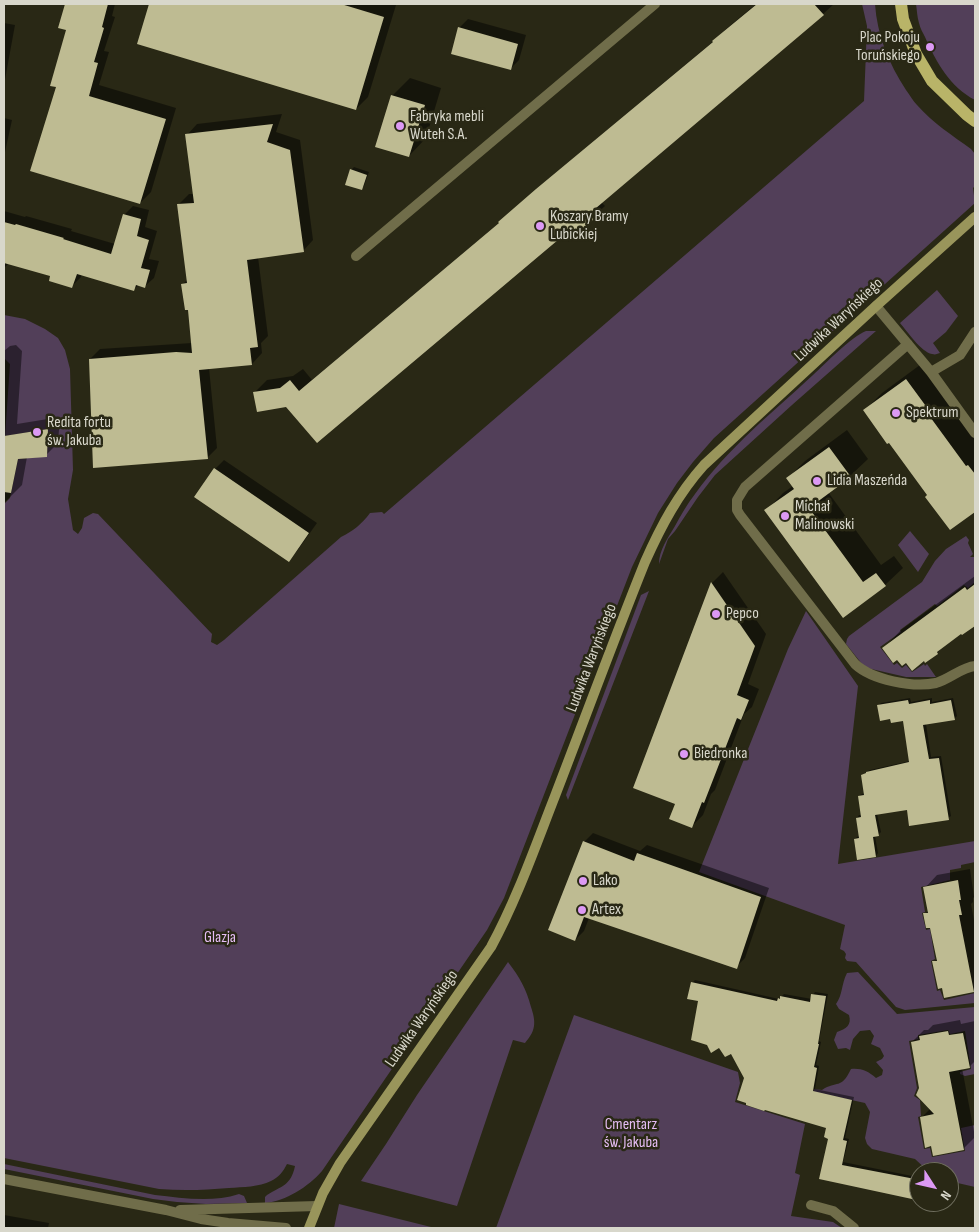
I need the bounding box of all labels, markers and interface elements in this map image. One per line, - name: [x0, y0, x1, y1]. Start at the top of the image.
- place label: Plac Pokoju Toruńskiego: [856, 28, 920, 66]
- marker: Plac Pokoju Toruńskiego: [924, 41, 936, 53]
- place label: Fabryka mebli Wuteh S.A.: [410, 107, 484, 145]
- marker: Fabryka mebli Wuteh S.A.: [394, 120, 406, 132]
- place label: Koszary Bramy Lubickiej: [550, 207, 628, 245]
- marker: Koszary Bramy Lubickiej: [534, 220, 546, 232]
- street label: Ludwika Waryńskiego: [791, 274, 887, 366]
- place label: Spektrum: [906, 403, 958, 423]
- marker: Spektrum: [890, 407, 902, 419]
- place label: Redita fortu św. Jakuba: [47, 413, 111, 451]
- marker: Redita fortu św. Jakuba: [31, 426, 43, 438]
- place label: Lidia Maszeńda: [827, 471, 907, 491]
- marker: Lidia Maszeńda: [811, 475, 823, 487]
- place label: Michał Malinowski: [795, 497, 854, 535]
- marker: Michał Malinowski: [779, 510, 791, 522]
- street label: Ludwika Waryńskiego: [563, 601, 621, 715]
- place label: Pepco: [726, 604, 759, 624]
- marker: Pepco: [710, 608, 722, 620]
- place label: Biedronka: [694, 744, 747, 764]
- marker: Biedronka: [678, 748, 690, 760]
- place label: Lako: [593, 871, 618, 891]
- marker: Lako: [577, 875, 589, 887]
- place label: Artex: [592, 900, 621, 920]
- marker: Artex: [576, 904, 588, 916]
- park label: Glazja: [204, 928, 236, 948]
- street label: Ludwika Waryńskiego: [381, 967, 463, 1071]
- park label: Cmentarz św. Jakuba: [604, 1115, 658, 1153]
- north arrow: [909, 1162, 959, 1212]
- text: N: [937, 1187, 955, 1203]

